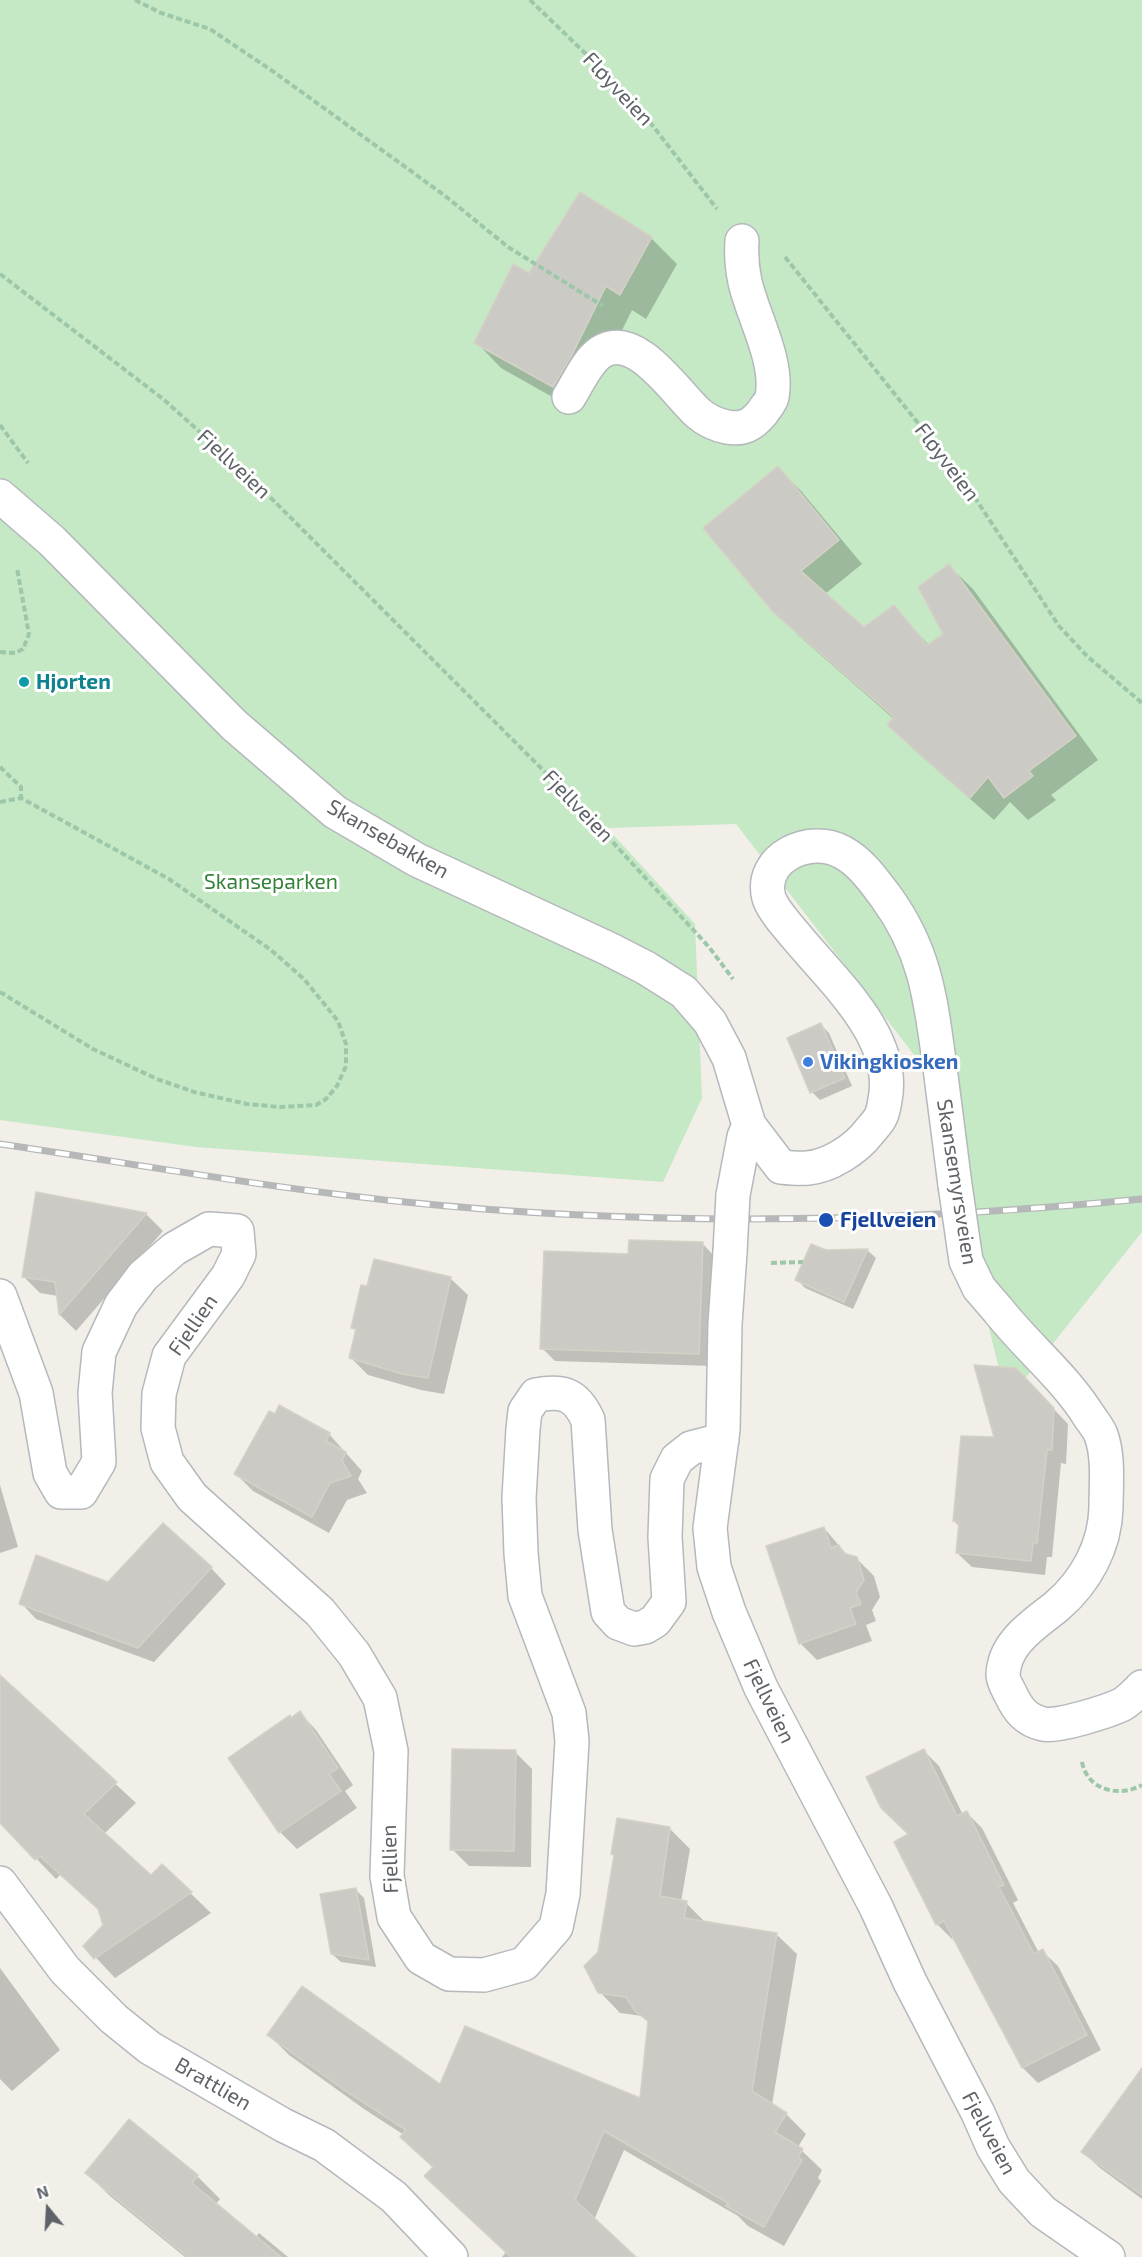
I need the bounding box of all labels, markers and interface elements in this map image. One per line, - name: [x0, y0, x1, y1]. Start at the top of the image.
- street label: Fløyveien: [578, 47, 658, 131]
- street label: Fløyveien: [909, 418, 985, 506]
- street label: Fjellveien: [192, 424, 276, 504]
- place label: Hjorten: [36, 669, 111, 695]
- marker: Hjorten: [17, 675, 31, 689]
- street label: Fjellveien: [537, 765, 619, 847]
- street label: Skansebakken: [323, 794, 453, 884]
- park label: Skanseparken: [204, 869, 338, 895]
- place label: Vikingkiosken: [820, 1049, 958, 1075]
- marker: Vikingkiosken: [801, 1055, 815, 1069]
- street label: Skansemyrsveien: [931, 1097, 983, 1267]
- place label: Fjellveien: [840, 1207, 936, 1233]
- marker: Fjellveien: [817, 1211, 835, 1229]
- street label: Fjellien: [163, 1290, 223, 1360]
- street label: Fjellveien: [738, 1655, 800, 1747]
- street label: Fjellien: [376, 1824, 404, 1894]
- street label: Brattlien: [170, 2052, 256, 2116]
- street label: Fjellveien: [957, 2087, 1021, 2179]
- north arrow: [18, 2179, 78, 2239]
- text: N: [34, 2181, 51, 2202]

